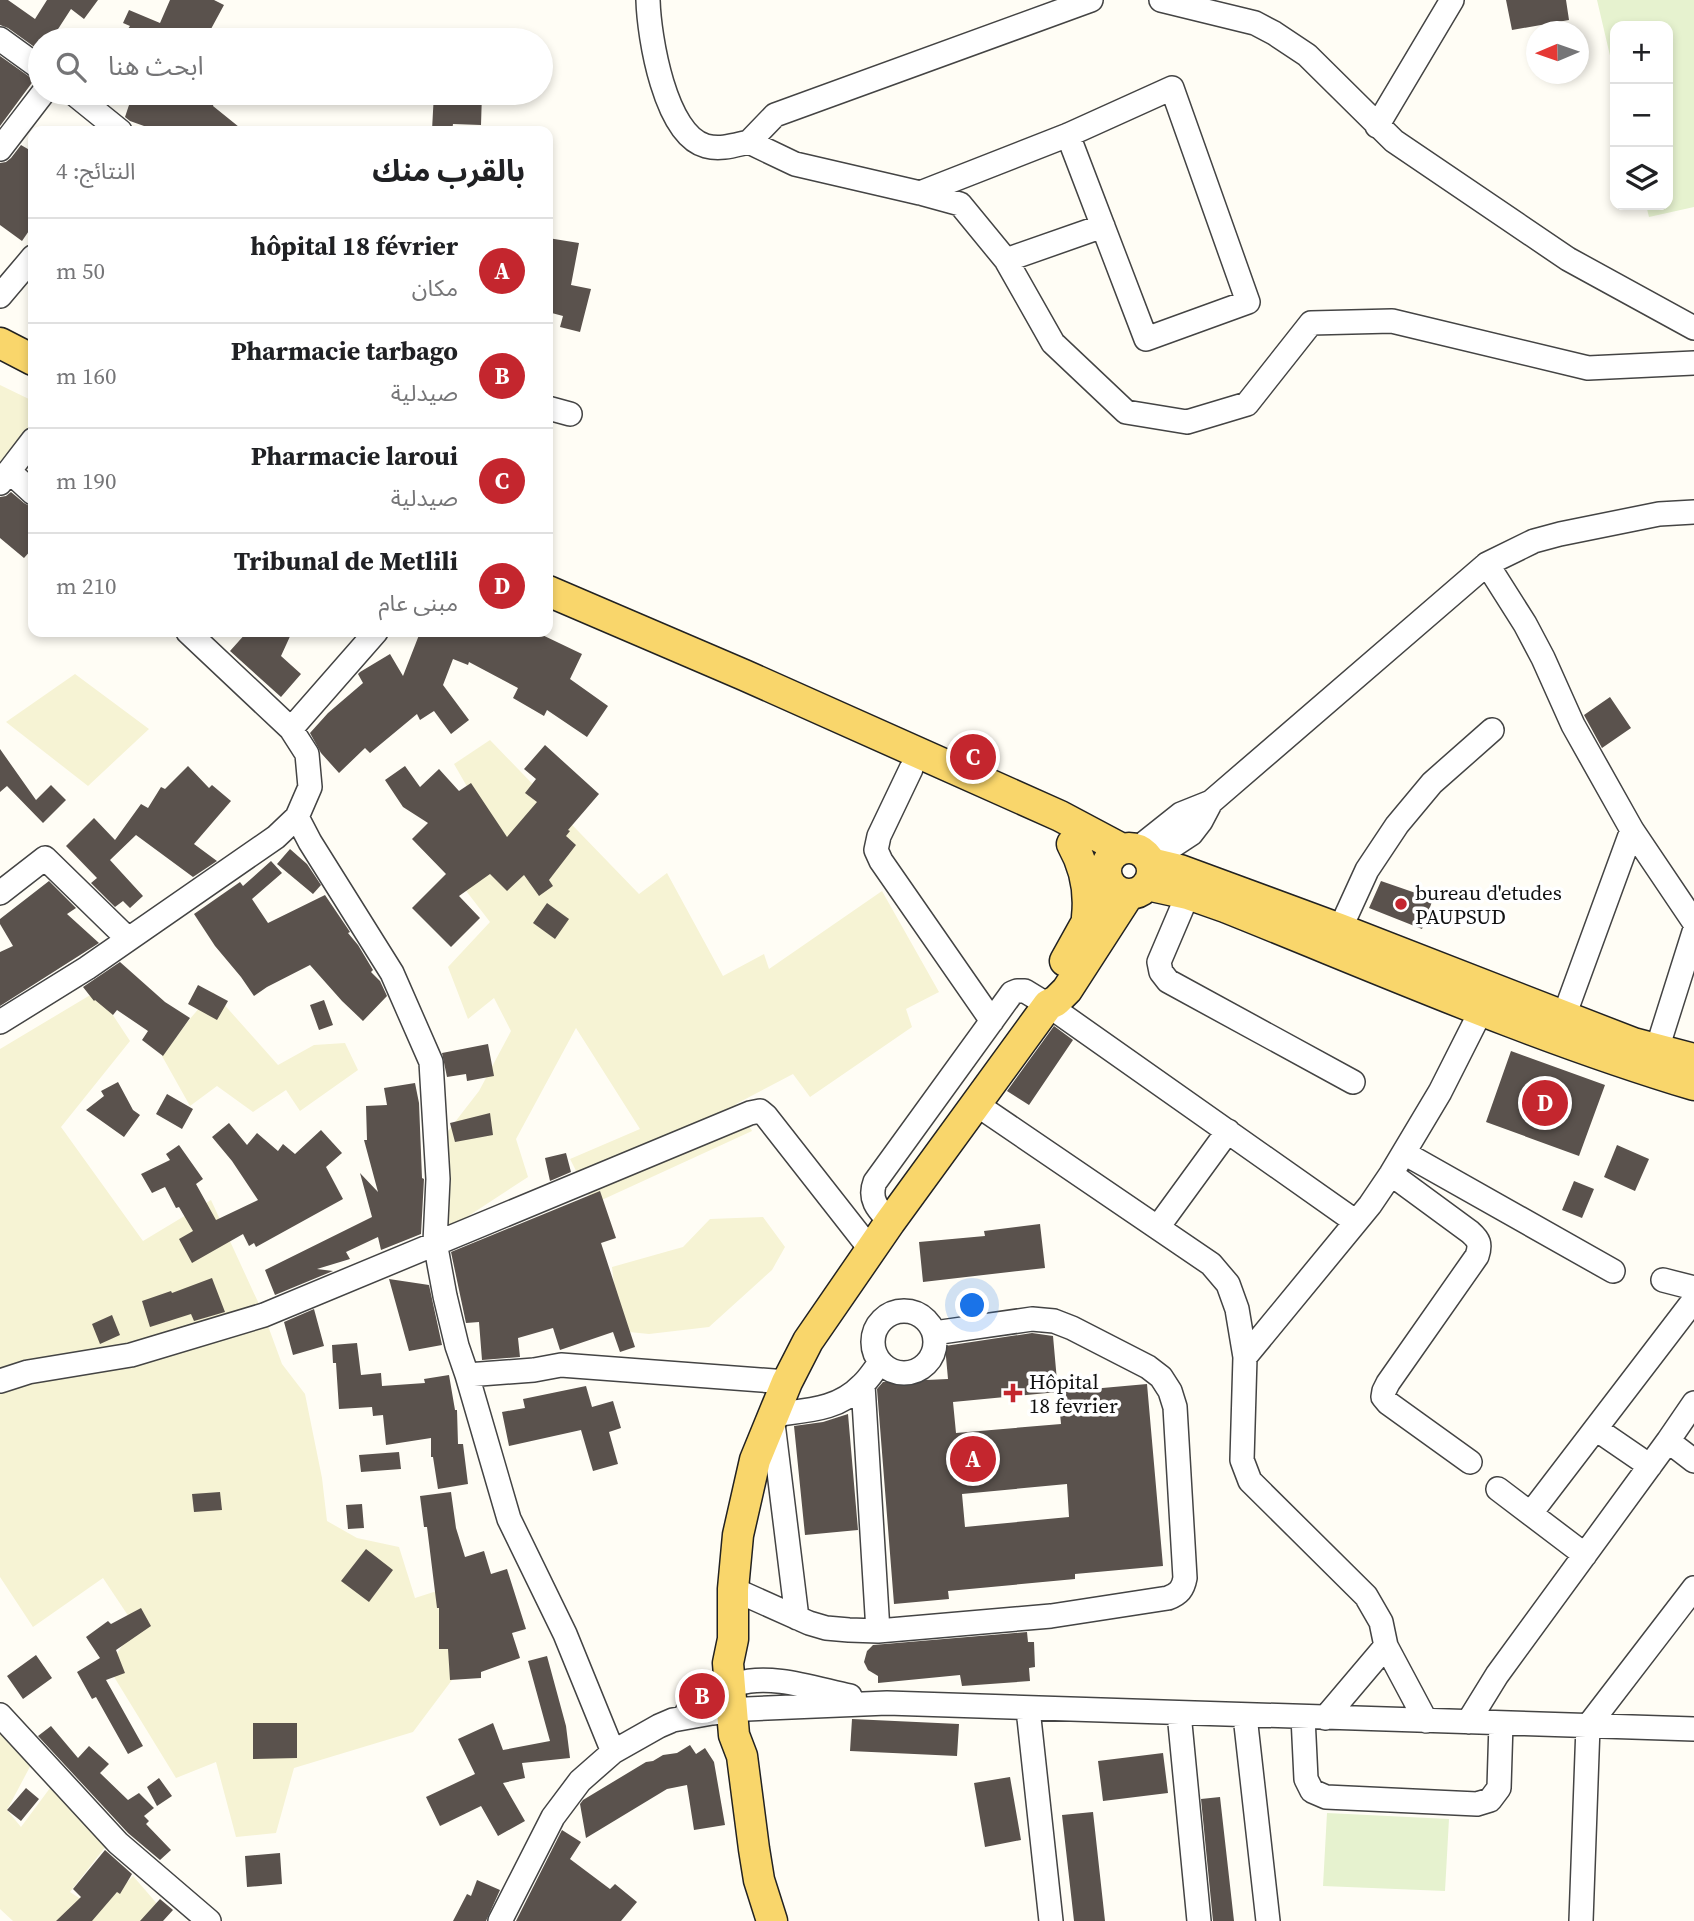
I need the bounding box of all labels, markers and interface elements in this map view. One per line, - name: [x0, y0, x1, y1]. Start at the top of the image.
- north arrow: [1526, 21, 1589, 84]
- map controls: [1610, 21, 1673, 210]
- button: +: [1610, 21, 1673, 84]
- search box: [28, 28, 553, 105]
- icon: search: [52, 48, 90, 86]
- text: ابحث هنا: [108, 48, 204, 84]
- button: −: [1610, 84, 1673, 147]
- button: layers: [1610, 147, 1673, 210]
- text: بالقرب منك: [372, 150, 525, 191]
- text: النتائج: 4: [56, 155, 136, 187]
- text: hôpital 18 février: [250, 228, 458, 264]
- text: 50 m: [56, 255, 105, 287]
- text: A: [494, 255, 510, 287]
- text: مكان: [412, 272, 458, 304]
- text: Pharmacie tarbago: [231, 333, 458, 369]
- text: 160 m: [56, 360, 117, 392]
- text: B: [495, 360, 510, 392]
- text: صيدلية: [391, 377, 458, 409]
- text: Pharmacie laroui: [251, 438, 458, 474]
- text: 190 m: [56, 465, 117, 497]
- text: C: [495, 465, 509, 497]
- text: صيدلية: [391, 482, 458, 514]
- text: Tribunal de Metlili: [234, 543, 458, 579]
- text: 210 m: [56, 570, 117, 602]
- text: D: [494, 570, 510, 602]
- text: مبنى عام: [378, 587, 458, 619]
- pin: C: [950, 731, 996, 783]
- place label: bureau d'etudes PAUPSUD: [1415, 878, 1562, 931]
- marker: bureau d'etudes PAUPSUD: [1393, 896, 1409, 912]
- pin: D: [1522, 1077, 1568, 1129]
- your location: [955, 1288, 989, 1322]
- place label: Hôpital 18 fevrier: [1029, 1367, 1118, 1420]
- marker: Hôpital 18 fevrier: [1003, 1383, 1023, 1403]
- pin: A: [950, 1433, 996, 1485]
- pin: B: [679, 1670, 725, 1722]

